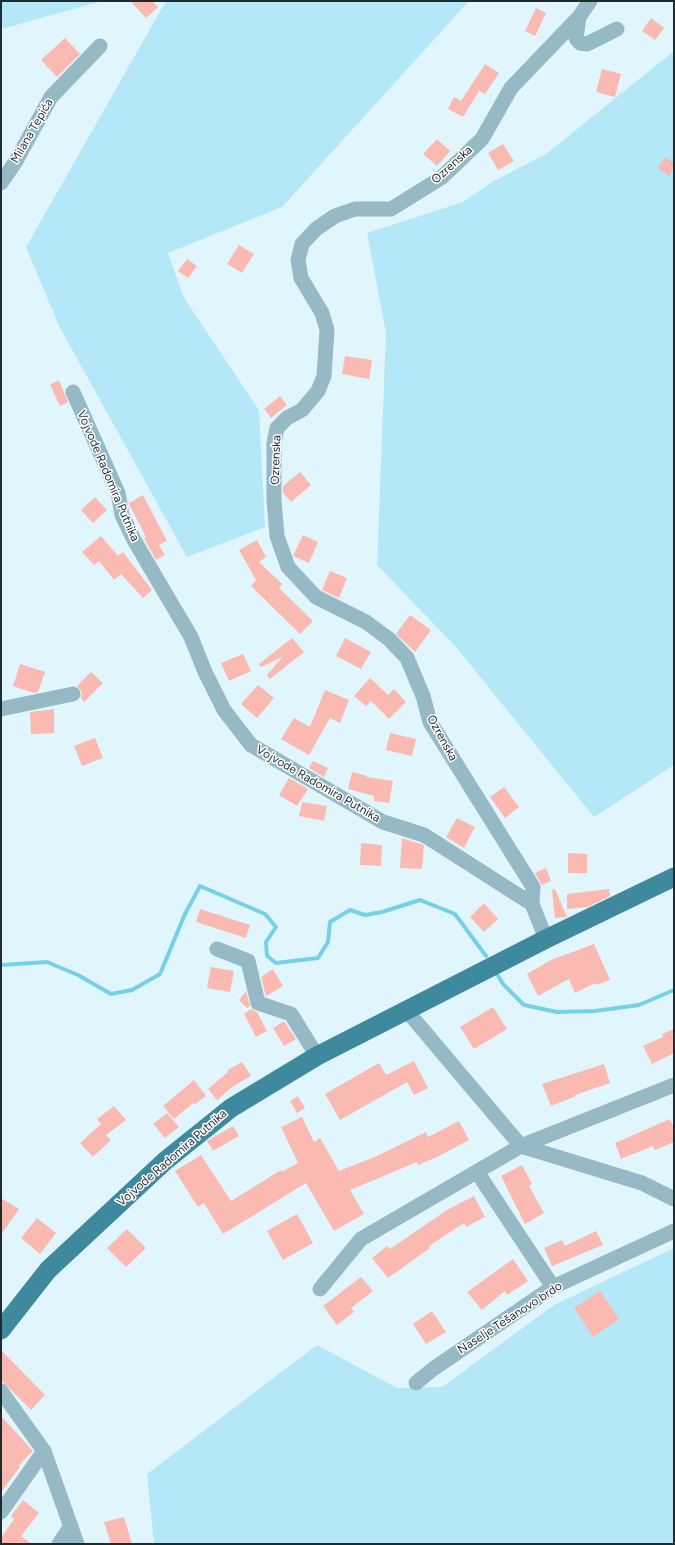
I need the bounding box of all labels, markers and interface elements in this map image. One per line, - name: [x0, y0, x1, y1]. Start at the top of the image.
- street label: Milana Tepića: [8, 96, 56, 166]
- street label: Ozrenska: [429, 143, 475, 187]
- street label: Vojvode Radomira Putnika: [74, 408, 142, 544]
- street label: Ozrenska: [268, 435, 284, 485]
- street label: Ozrenska: [424, 713, 460, 763]
- street label: Vojvode Radomira Putnika: [253, 743, 383, 825]
- street label: Vojvode Radomira Putnika: [114, 1106, 230, 1210]
- street label: Naselje Tešanovo brdo: [455, 1279, 565, 1357]

